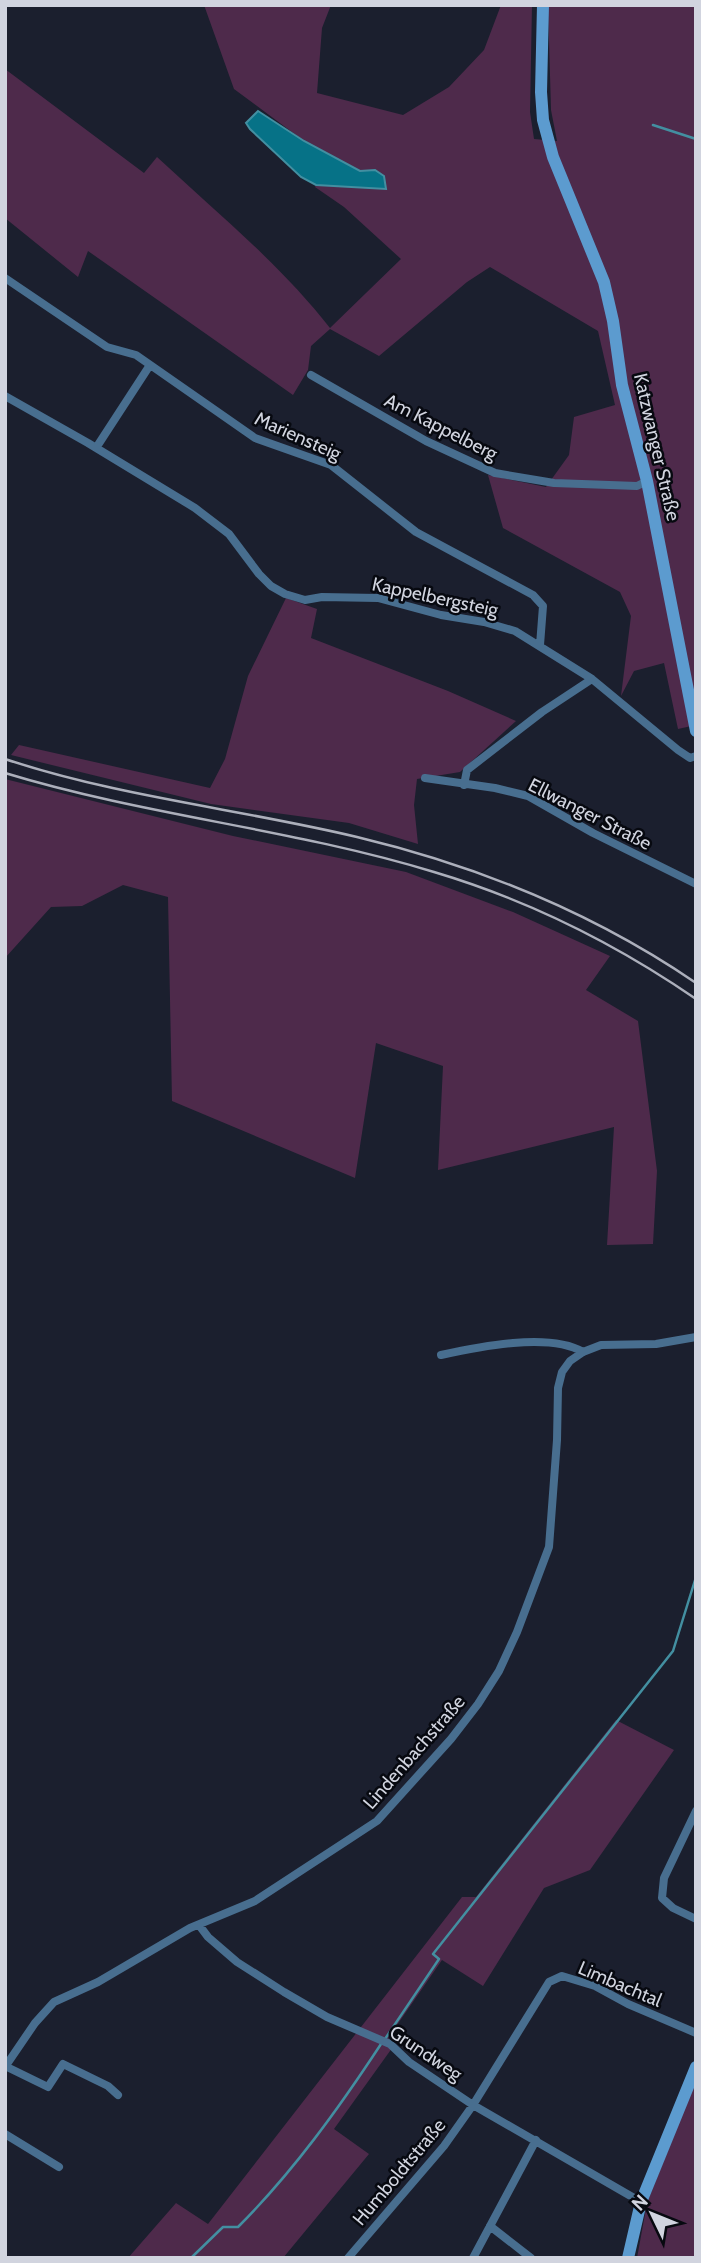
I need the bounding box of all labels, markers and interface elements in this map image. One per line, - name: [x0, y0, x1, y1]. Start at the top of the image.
- street label: Katzwanger Straße: [629, 371, 685, 523]
- street label: Am Kappelberg: [381, 389, 502, 466]
- street label: Mariensteig: [251, 407, 345, 465]
- street label: Kappelbergsteig: [370, 572, 501, 622]
- street label: Ellwanger Straße: [525, 773, 656, 855]
- street label: Lindenbachstraße: [358, 1690, 470, 1814]
- street label: Limbachtal: [575, 1956, 666, 2012]
- street label: Grundweg: [385, 2020, 467, 2086]
- street label: Humboldtstraße: [348, 2114, 450, 2230]
- north arrow: [617, 2179, 687, 2249]
- text: N: [627, 2190, 653, 2216]

